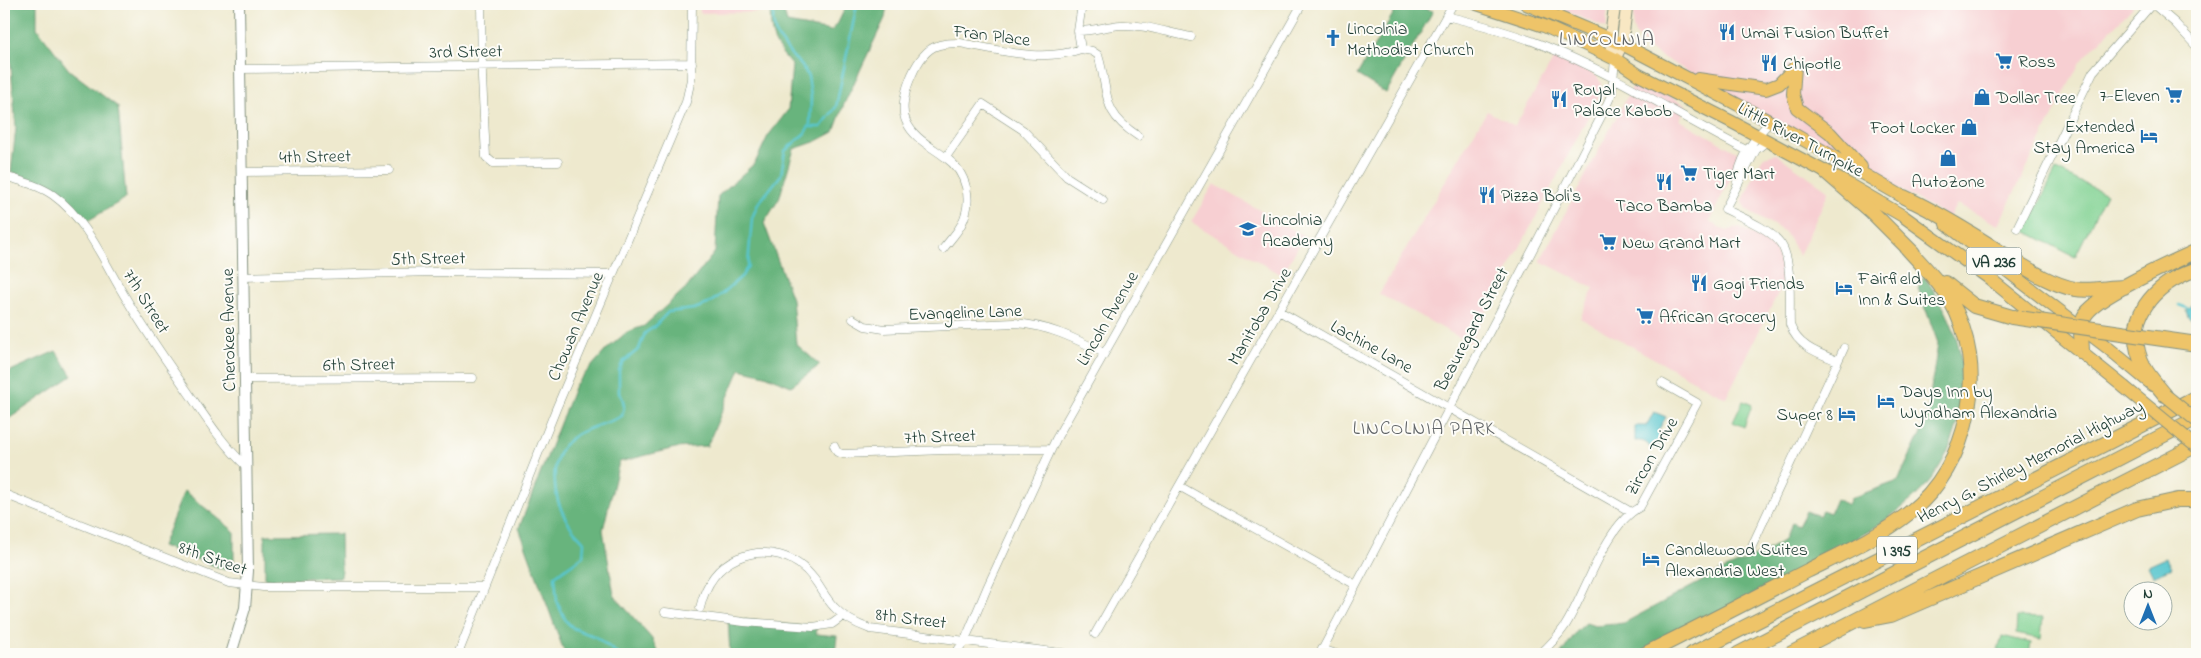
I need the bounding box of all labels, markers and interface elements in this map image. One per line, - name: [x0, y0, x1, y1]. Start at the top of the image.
- place label: Lincolnia Methodist Church: [1347, 17, 1474, 64]
- street label: Fran Place: [951, 19, 1032, 55]
- place label: Umai Fusion Buffet: [1741, 21, 1889, 47]
- restaurant icon: Umai Fusion Buffet: [1717, 22, 1737, 42]
- district label: LINCOLNIA: [1559, 26, 1655, 55]
- church icon: Lincolnia Methodist Church: [1323, 28, 1343, 48]
- street label: 3rd Street: [429, 39, 503, 67]
- place label: Ross: [2018, 50, 2056, 76]
- supermarket icon: Ross: [1994, 51, 2014, 71]
- place label: Chipotle: [1783, 52, 1842, 78]
- restaurant icon: Chipotle: [1759, 53, 1779, 73]
- place label: Royal Palace Kabob: [1573, 78, 1672, 125]
- place label: 7-Eleven: [2099, 84, 2160, 110]
- supermarket icon: 7-Eleven: [2164, 85, 2184, 105]
- place label: Dollar Tree: [1995, 86, 2077, 112]
- shop icon: Dollar Tree: [1972, 87, 1992, 107]
- restaurant icon: Royal Palace Kabob: [1549, 89, 1569, 109]
- street label: Little River Turnpike: [1732, 97, 1868, 185]
- place label: Extended Stay America: [2034, 115, 2135, 162]
- place label: Foot Locker: [1869, 116, 1955, 142]
- shop icon: Foot Locker: [1959, 117, 1979, 137]
- hotel icon: Extended Stay America: [2139, 126, 2159, 146]
- street label: 4th Street: [279, 144, 351, 172]
- shop icon: AutoZone: [1938, 148, 1958, 168]
- place label: Tiger Mart: [1703, 162, 1775, 189]
- supermarket icon: Tiger Mart: [1679, 163, 1699, 183]
- place label: AutoZone: [1911, 170, 1986, 196]
- restaurant icon: Taco Bamba: [1654, 172, 1674, 192]
- place label: Pizza Boli's: [1501, 184, 1581, 210]
- restaurant icon: Pizza Boli's: [1477, 185, 1497, 205]
- place label: Taco Bamba: [1616, 194, 1712, 220]
- place label: Lincolnia Academy: [1262, 208, 1333, 255]
- school or university icon: Lincolnia Academy: [1238, 219, 1258, 239]
- place label: New Grand Mart: [1622, 231, 1741, 257]
- supermarket icon: New Grand Mart: [1598, 232, 1618, 252]
- street label: 5th Street: [390, 246, 466, 274]
- road number: VA 236: [1966, 248, 2022, 274]
- street label: Manitoba Drive: [1222, 263, 1300, 371]
- street label: Beauregard Street: [1429, 263, 1517, 398]
- street label: 7th Street: [115, 265, 175, 339]
- street label: Lincoln Avenue: [1071, 266, 1147, 371]
- street label: Cherokee Avenue: [216, 267, 244, 392]
- street label: Chowan Avenue: [542, 267, 612, 385]
- place label: Fairfield Inn & Suites: [1857, 267, 1946, 314]
- place label: Gogi Friends: [1713, 272, 1805, 299]
- restaurant icon: Gogi Friends: [1689, 273, 1709, 293]
- hotel icon: Fairfield Inn & Suites: [1834, 278, 1854, 298]
- street label: Evangeline Lane: [908, 299, 1023, 330]
- place label: African Grocery: [1659, 305, 1776, 331]
- supermarket icon: African Grocery: [1635, 306, 1655, 326]
- street label: Lachine Lane: [1325, 314, 1418, 382]
- street label: 6th Street: [323, 352, 395, 380]
- place label: Days Inn by Wyndham Alexandria: [1899, 380, 2057, 427]
- hotel icon: Days Inn by Wyndham Alexandria: [1876, 391, 1896, 411]
- street label: Henry G. Shirley Memorial Highway: [1913, 394, 2149, 532]
- place label: Super 8: [1777, 403, 1833, 429]
- hotel icon: Super 8: [1837, 404, 1857, 424]
- street label: Zircon Drive: [1620, 412, 1686, 501]
- district label: LINCOLNIA PARK: [1353, 416, 1495, 443]
- street label: 7th Street: [904, 424, 976, 452]
- street label: 8th Street: [174, 536, 250, 584]
- road number: I 395: [1877, 536, 1917, 564]
- place label: Candlewood Suites Alexandria West: [1665, 538, 1808, 585]
- hotel icon: Candlewood Suites Alexandria West: [1641, 549, 1661, 569]
- north arrow: [2124, 580, 2174, 630]
- text: N: [2143, 584, 2153, 605]
- street label: 8th Street: [874, 603, 948, 637]

